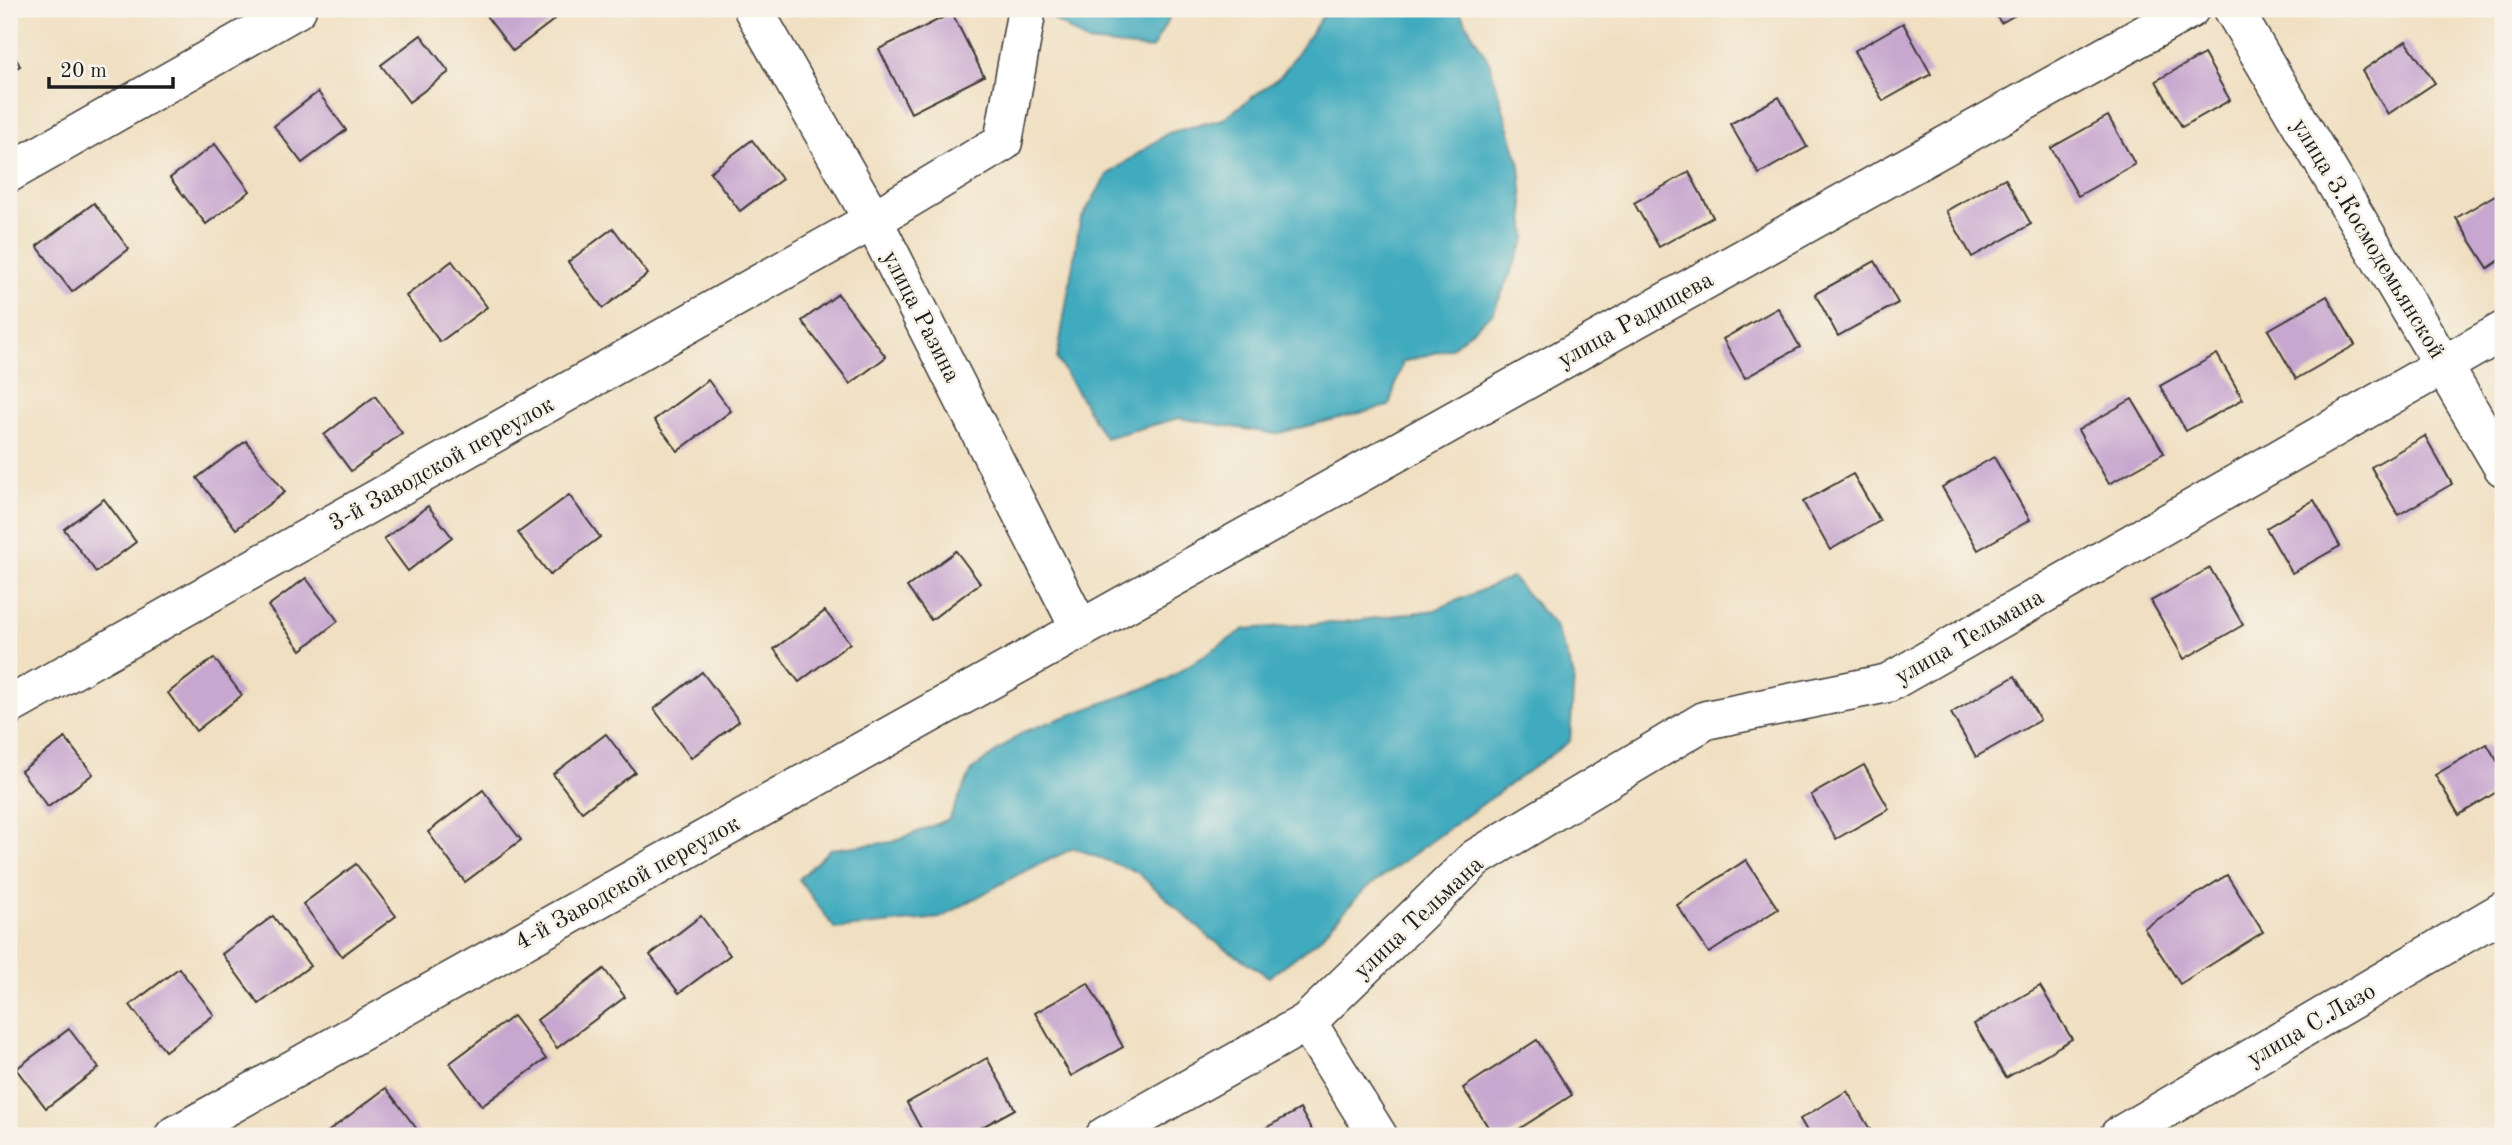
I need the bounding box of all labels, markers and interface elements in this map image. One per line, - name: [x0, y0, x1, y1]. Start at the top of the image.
- scale bar: [49, 46, 173, 90]
- text: 20 m: [60, 61, 107, 82]
- street label: улица З.Космодемьянской: [2286, 115, 2449, 363]
- street label: улица Разина: [877, 247, 964, 387]
- street label: улица Радищева: [1554, 268, 1718, 373]
- street label: 3-й Заводской переулок: [326, 393, 558, 537]
- street label: улица Тельмана: [1892, 585, 2049, 690]
- street label: 4-й Заводской переулок: [512, 812, 744, 956]
- street label: улица Тельмана: [1350, 853, 1489, 984]
- street label: улица С.Лазо: [2244, 979, 2380, 1072]

